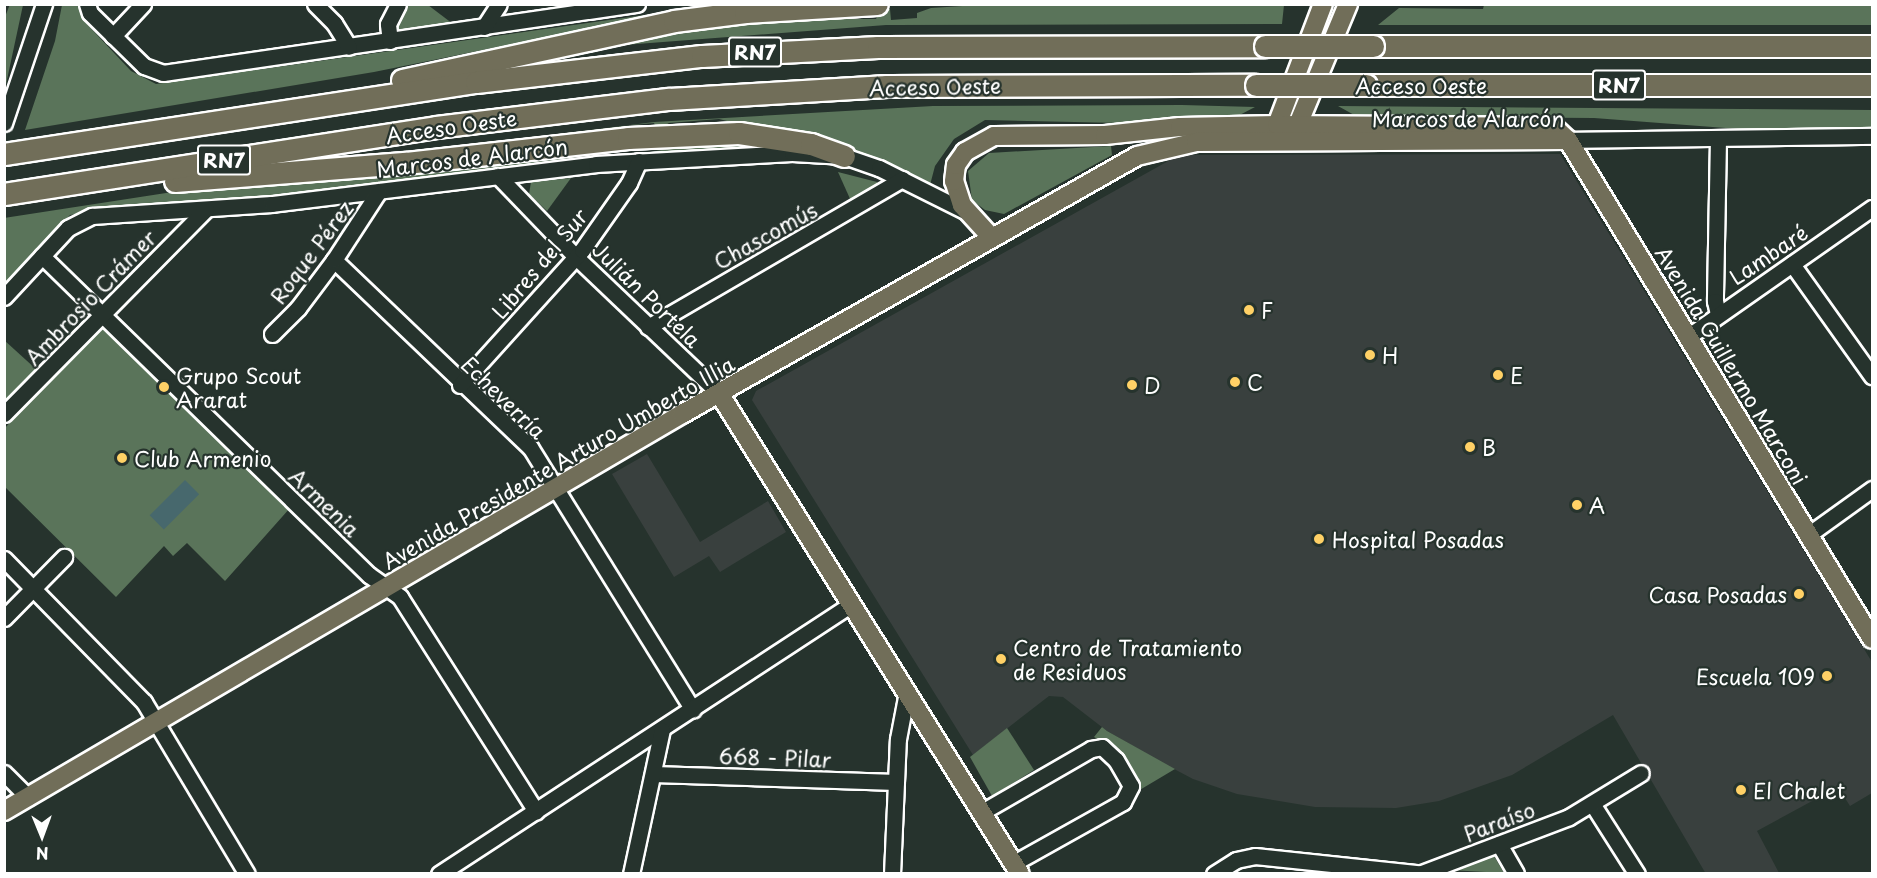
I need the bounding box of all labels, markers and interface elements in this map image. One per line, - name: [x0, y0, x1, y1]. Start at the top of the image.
- road number: RN7: [728, 35, 782, 69]
- road number: RN7: [1592, 68, 1646, 102]
- street label: Acceso Oeste: [869, 72, 1001, 100]
- street label: Acceso Oeste: [1355, 72, 1487, 98]
- street label: Acceso Oeste: [384, 104, 518, 148]
- street label: Marcos de Alarcón: [1371, 105, 1565, 131]
- street label: Marcos de Alarcón: [374, 133, 570, 181]
- road number: RN7: [197, 143, 251, 177]
- street label: Roque Pérez: [264, 196, 358, 308]
- street label: Chascomús: [709, 196, 821, 274]
- street label: Libres del Sur: [485, 202, 593, 324]
- street label: Lambaré: [1724, 219, 1812, 289]
- street label: Ambrosio Crámer: [19, 224, 161, 370]
- street label: Julián Portela: [588, 236, 706, 352]
- street label: Avenida Guillermo Marconi: [1650, 240, 1814, 490]
- place label: F: [1261, 297, 1273, 323]
- marker: F: [1242, 303, 1256, 317]
- place label: H: [1382, 342, 1398, 368]
- marker: H: [1363, 348, 1377, 362]
- street label: Avenida Presidente Arturo Umberto Illia: [377, 350, 739, 574]
- street label: Echeverría: [457, 351, 551, 443]
- place label: Grupo Scout Ararat: [176, 362, 302, 412]
- place label: E: [1510, 362, 1523, 388]
- marker: E: [1491, 368, 1505, 382]
- place label: C: [1247, 369, 1263, 395]
- place label: D: [1144, 372, 1161, 398]
- marker: C: [1228, 375, 1242, 389]
- marker: D: [1125, 378, 1139, 392]
- marker: Grupo Scout Ararat: [157, 380, 171, 394]
- place label: B: [1482, 434, 1496, 460]
- marker: B: [1463, 440, 1477, 454]
- place label: Club Armenio: [134, 445, 271, 471]
- marker: Club Armenio: [115, 451, 129, 465]
- street label: Armenia: [285, 463, 365, 541]
- place label: A: [1589, 492, 1605, 518]
- marker: A: [1570, 498, 1584, 512]
- place label: Hospital Posadas: [1332, 526, 1504, 552]
- marker: Hospital Posadas: [1310, 530, 1328, 548]
- place label: Casa Posadas: [1648, 581, 1787, 607]
- marker: Casa Posadas: [1792, 587, 1806, 601]
- place label: Centro de Tratamiento de Residuos: [1013, 634, 1244, 684]
- marker: Centro de Tratamiento de Residuos: [994, 652, 1008, 666]
- place label: Escuela 109: [1696, 663, 1815, 689]
- marker: Escuela 109: [1820, 669, 1834, 683]
- street label: 668 - Pilar: [718, 742, 832, 772]
- place label: El Chalet: [1753, 777, 1846, 803]
- marker: El Chalet: [1734, 783, 1748, 797]
- street label: Paraíso: [1460, 796, 1538, 846]
- north arrow: [12, 806, 72, 866]
- text: N: [36, 842, 49, 866]

